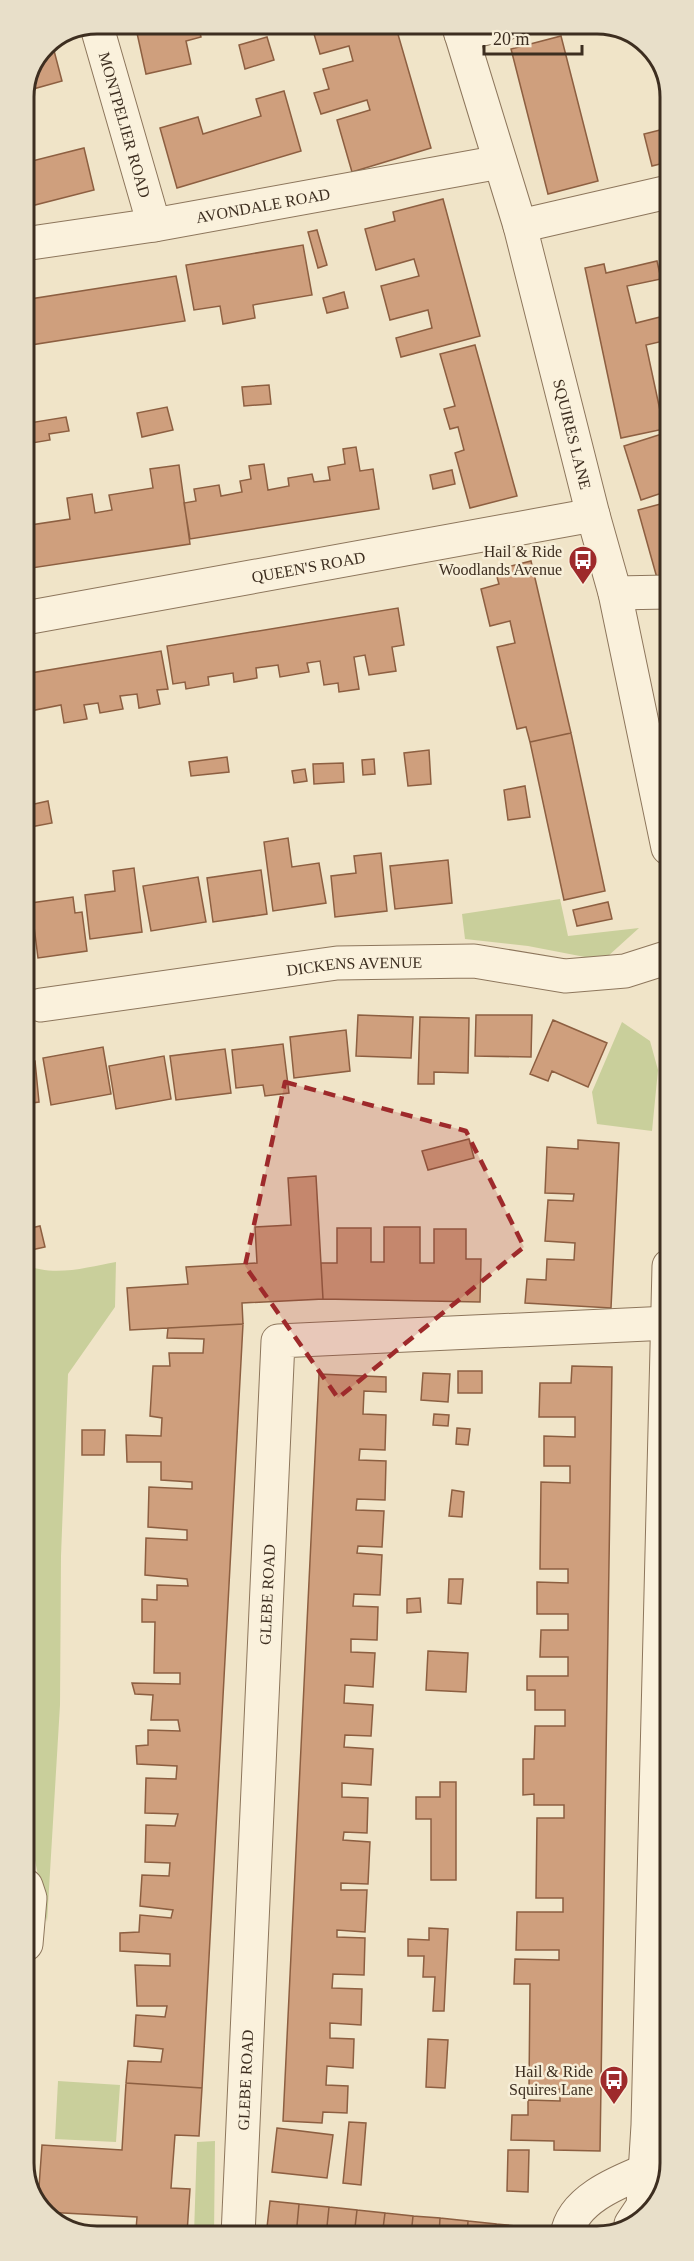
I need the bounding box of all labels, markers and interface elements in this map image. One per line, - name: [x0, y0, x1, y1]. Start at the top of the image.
- scale bar: [484, 18, 582, 56]
- text: 20 m: [493, 29, 530, 49]
- street label: MONTPELIER ROAD: [96, 50, 154, 200]
- street label: AVONDALE ROAD: [194, 185, 331, 226]
- street label: SQUIRES LANE: [550, 377, 594, 491]
- place label: Hail & Ride Woodlands Avenue: [439, 543, 562, 578]
- bus stop icon: Hail & Ride Woodlands Avenue: [567, 544, 599, 586]
- street label: QUEEN'S ROAD: [250, 548, 367, 586]
- street label: DICKENS AVENUE: [285, 954, 422, 979]
- street label: GLEBE ROAD: [256, 1544, 278, 1645]
- street label: GLEBE ROAD: [235, 2029, 256, 2131]
- place label: Hail & Ride Squires Lane: [509, 2063, 593, 2099]
- bus stop icon: Hail & Ride Squires Lane: [598, 2064, 630, 2106]

